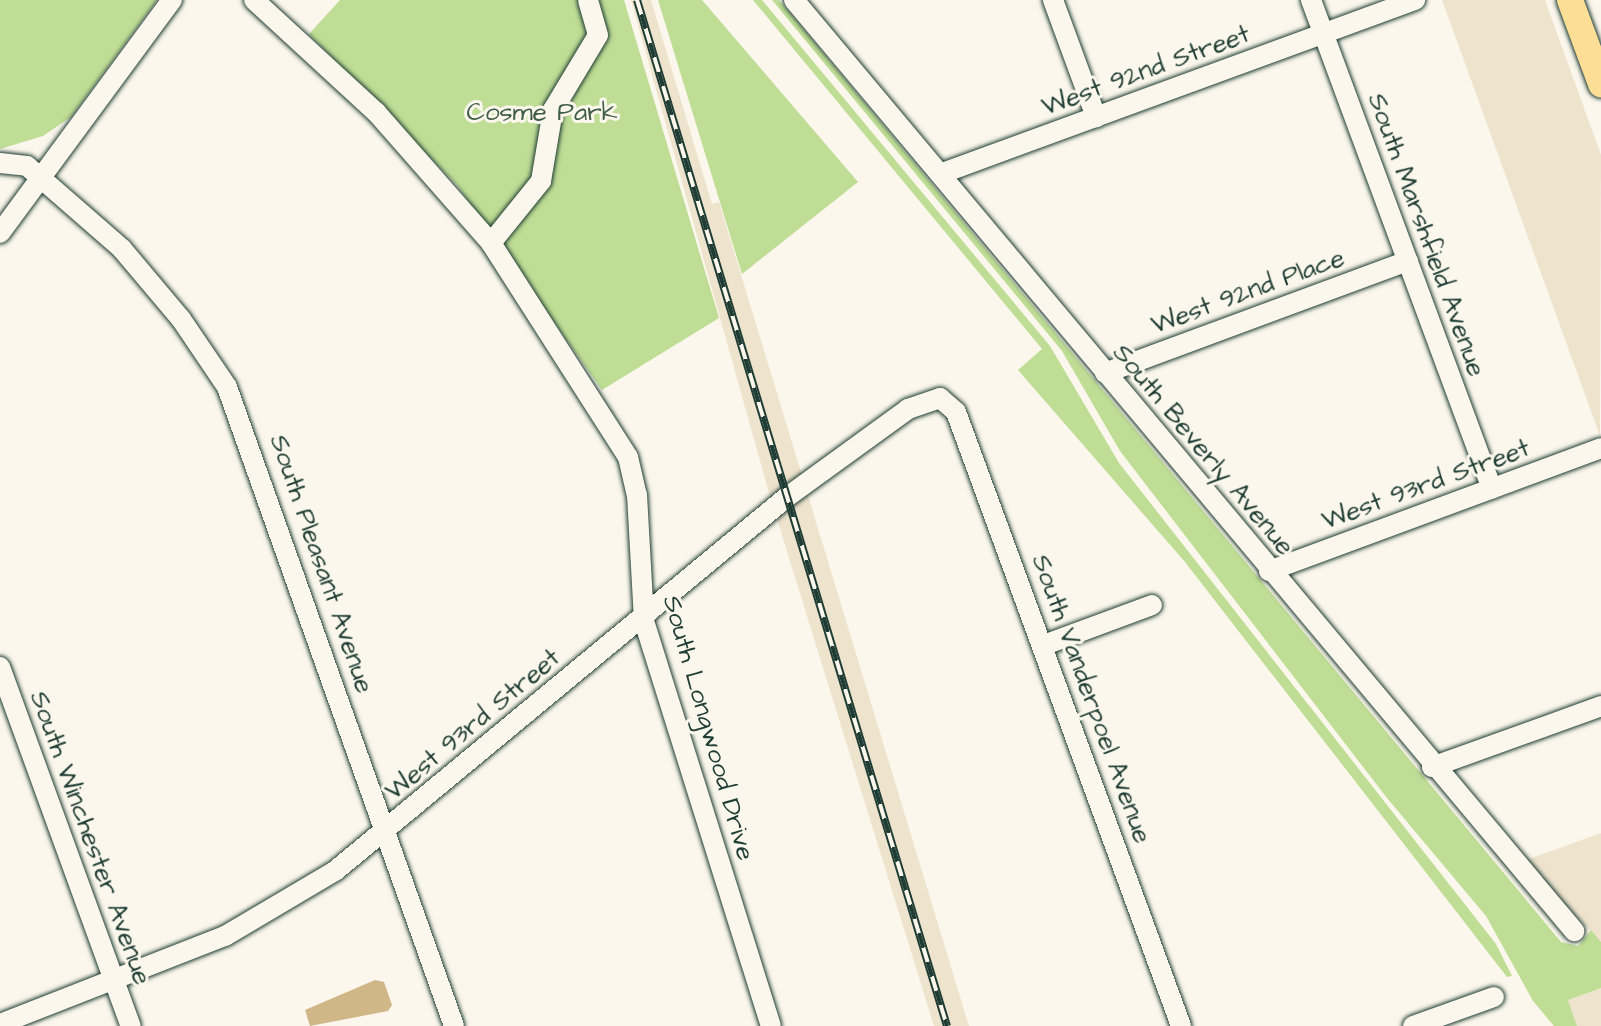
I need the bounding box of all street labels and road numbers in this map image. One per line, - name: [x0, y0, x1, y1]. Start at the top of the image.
- street label: West 92nd Street: [1038, 19, 1254, 123]
- street label: South Marshfield Avenue: [1360, 89, 1492, 381]
- street label: West 92nd Place: [1147, 243, 1349, 341]
- street label: South Beverly Avenue: [1106, 338, 1300, 562]
- street label: South Pleasant Avenue: [262, 431, 380, 697]
- street label: West 93rd Street: [1318, 433, 1534, 537]
- street label: South Vanderpoel Avenue: [1024, 550, 1158, 848]
- street label: South Longwood Drive: [655, 592, 761, 864]
- street label: West 93rd Street: [379, 643, 567, 807]
- street label: South Winchester Avenue: [22, 687, 158, 989]

